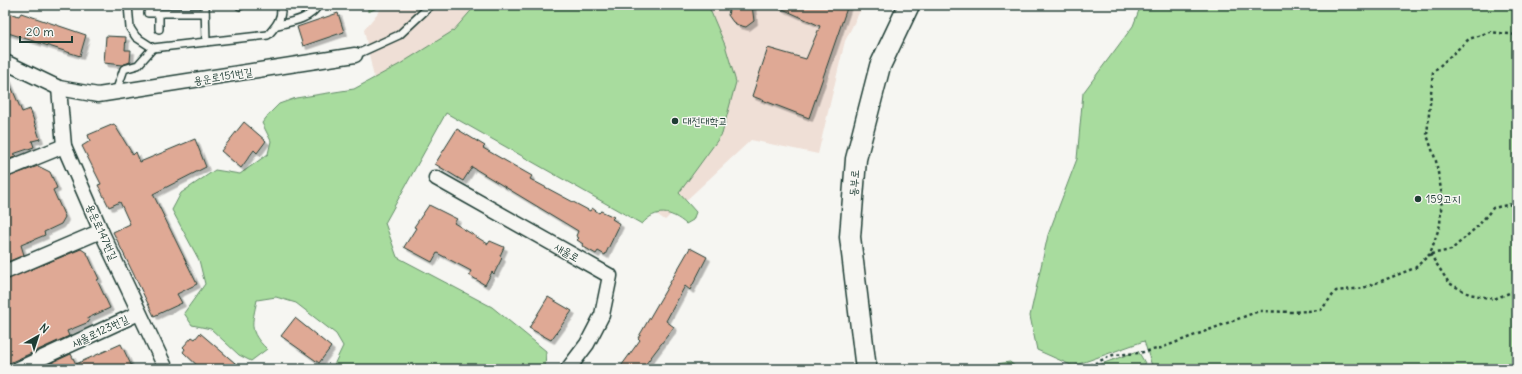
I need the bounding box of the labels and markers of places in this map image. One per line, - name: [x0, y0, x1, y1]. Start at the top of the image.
- place label: 대전대학교: [683, 114, 727, 128]
- marker: 대전대학교: [670, 116, 680, 126]
- place label: 159고지: [1426, 192, 1461, 206]
- marker: 159고지: [1413, 194, 1423, 204]

